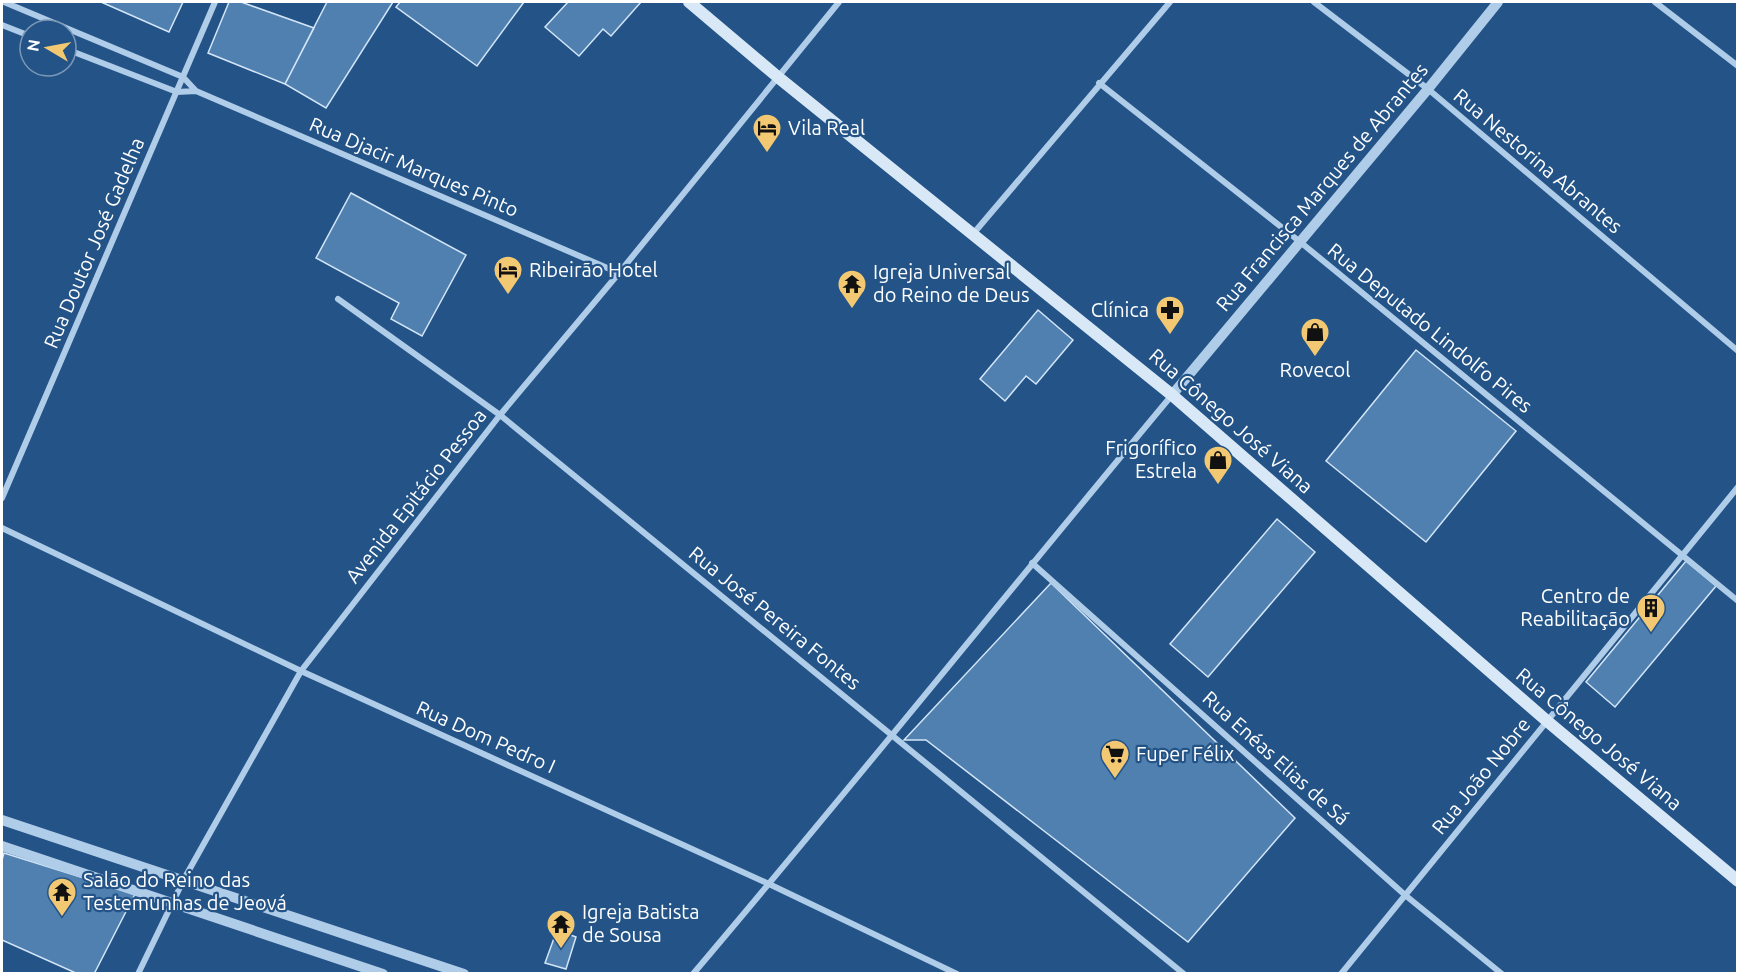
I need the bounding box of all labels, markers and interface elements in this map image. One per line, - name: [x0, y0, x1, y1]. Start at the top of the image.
- north arrow: [18, 18, 78, 78]
- text: N: [23, 38, 43, 53]
- street label: Rua Francisca Marques de Abrantes: [1211, 58, 1432, 315]
- street label: Rua Nestorina Abrantes: [1450, 84, 1627, 238]
- street label: Rua Djacir Marques Pinto: [306, 112, 522, 221]
- hotel icon: Vila Real: [751, 112, 783, 154]
- place label: Vila Real: [788, 116, 865, 139]
- street label: Rua Doutor José Gadelha: [39, 134, 148, 352]
- street label: Rua Deputado Lindolfo Pires: [1324, 238, 1537, 417]
- hotel icon: Ribeirão Hotel: [492, 254, 524, 296]
- place label: Ribeirão Hotel: [529, 258, 658, 281]
- place label: Igreja Universal do Reino de Deus: [873, 260, 1030, 306]
- temple icon: Igreja Universal do Reino de Deus: [836, 268, 868, 310]
- pharmacy icon: Clínica: [1154, 294, 1186, 336]
- place label: Clínica: [1091, 298, 1149, 321]
- shop icon: Rovecol: [1299, 316, 1331, 358]
- street label: Rua Cônego José Viana: [1145, 343, 1318, 498]
- place label: Rovecol: [1279, 358, 1351, 381]
- street label: Avenida Epitácio Pessoa: [340, 404, 491, 587]
- place label: Frigorífico Estrela: [1105, 436, 1197, 482]
- shop icon: Frigorífico Estrela: [1202, 444, 1234, 486]
- street label: Rua José Pereira Fontes: [685, 541, 866, 694]
- place label: Centro de Reabilitação: [1520, 584, 1630, 630]
- building icon: Centro de Reabilitação: [1635, 592, 1667, 634]
- street label: Rua Cônego José Viana: [1512, 663, 1687, 815]
- street label: Rua Enéas Elias de Sá: [1198, 686, 1354, 829]
- street label: Rua Dom Pedro I: [413, 696, 559, 777]
- street label: Rua João Nobre: [1427, 713, 1535, 839]
- supermarket icon: Fuper Félix: [1099, 738, 1131, 780]
- place label: Fuper Félix: [1136, 742, 1234, 765]
- place label: Salão do Reino das Testemunhas de Jeová: [83, 868, 287, 914]
- temple icon: Salão do Reino das Testemunhas de Jeová: [46, 876, 78, 918]
- place label: Igreja Batista de Sousa: [582, 900, 699, 946]
- temple icon: Igreja Batista de Sousa: [545, 908, 577, 950]

